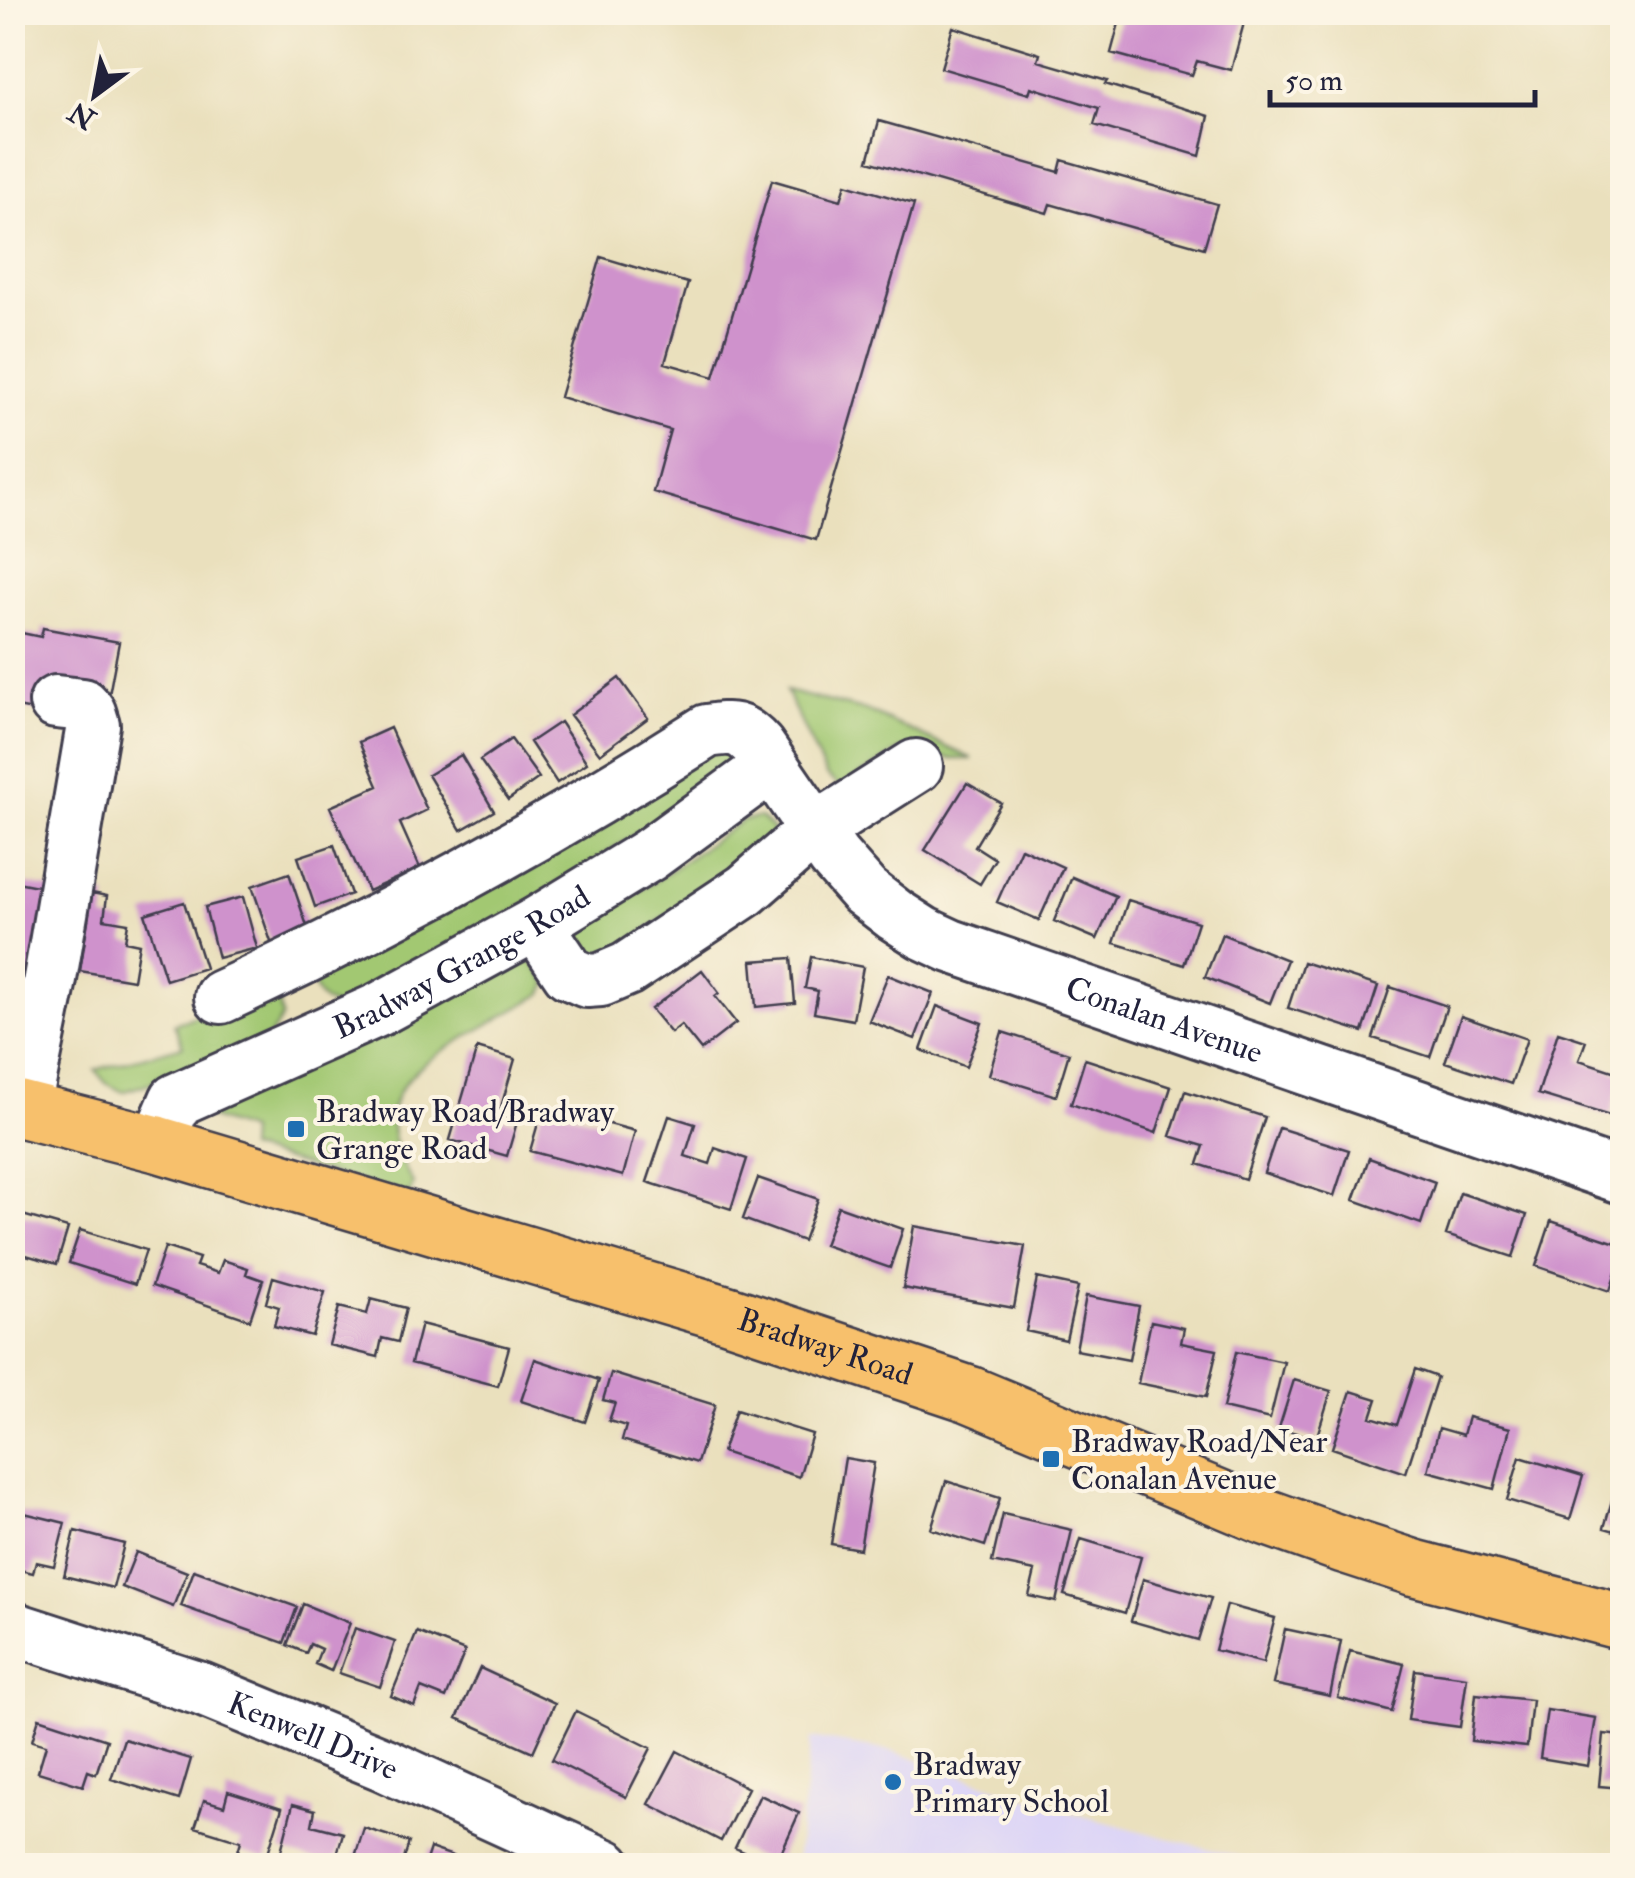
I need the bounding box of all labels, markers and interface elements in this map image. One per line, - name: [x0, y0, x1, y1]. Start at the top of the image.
- north arrow: [45, 45, 145, 145]
- scale bar: [1270, 45, 1535, 107]
- text: 50 m: [1285, 62, 1343, 99]
- text: N: [62, 93, 103, 137]
- street label: Bradway Grange Road: [327, 877, 598, 1048]
- street label: Conalan Avenue: [1060, 968, 1268, 1073]
- place label: Bradway Road/Bradway Grange Road: [316, 1092, 615, 1169]
- marker: Bradway Road/Bradway Grange Road: [285, 1118, 307, 1140]
- street label: Bradway Road: [733, 1300, 918, 1395]
- place label: Bradway Road/Near Conalan Avenue: [1071, 1422, 1327, 1499]
- marker: Bradway Road/Near Conalan Avenue: [1040, 1448, 1062, 1470]
- street label: Kenwell Drive: [222, 1683, 404, 1789]
- place label: Bradway Primary School: [913, 1745, 1109, 1822]
- marker: Bradway Primary School: [882, 1771, 904, 1793]

